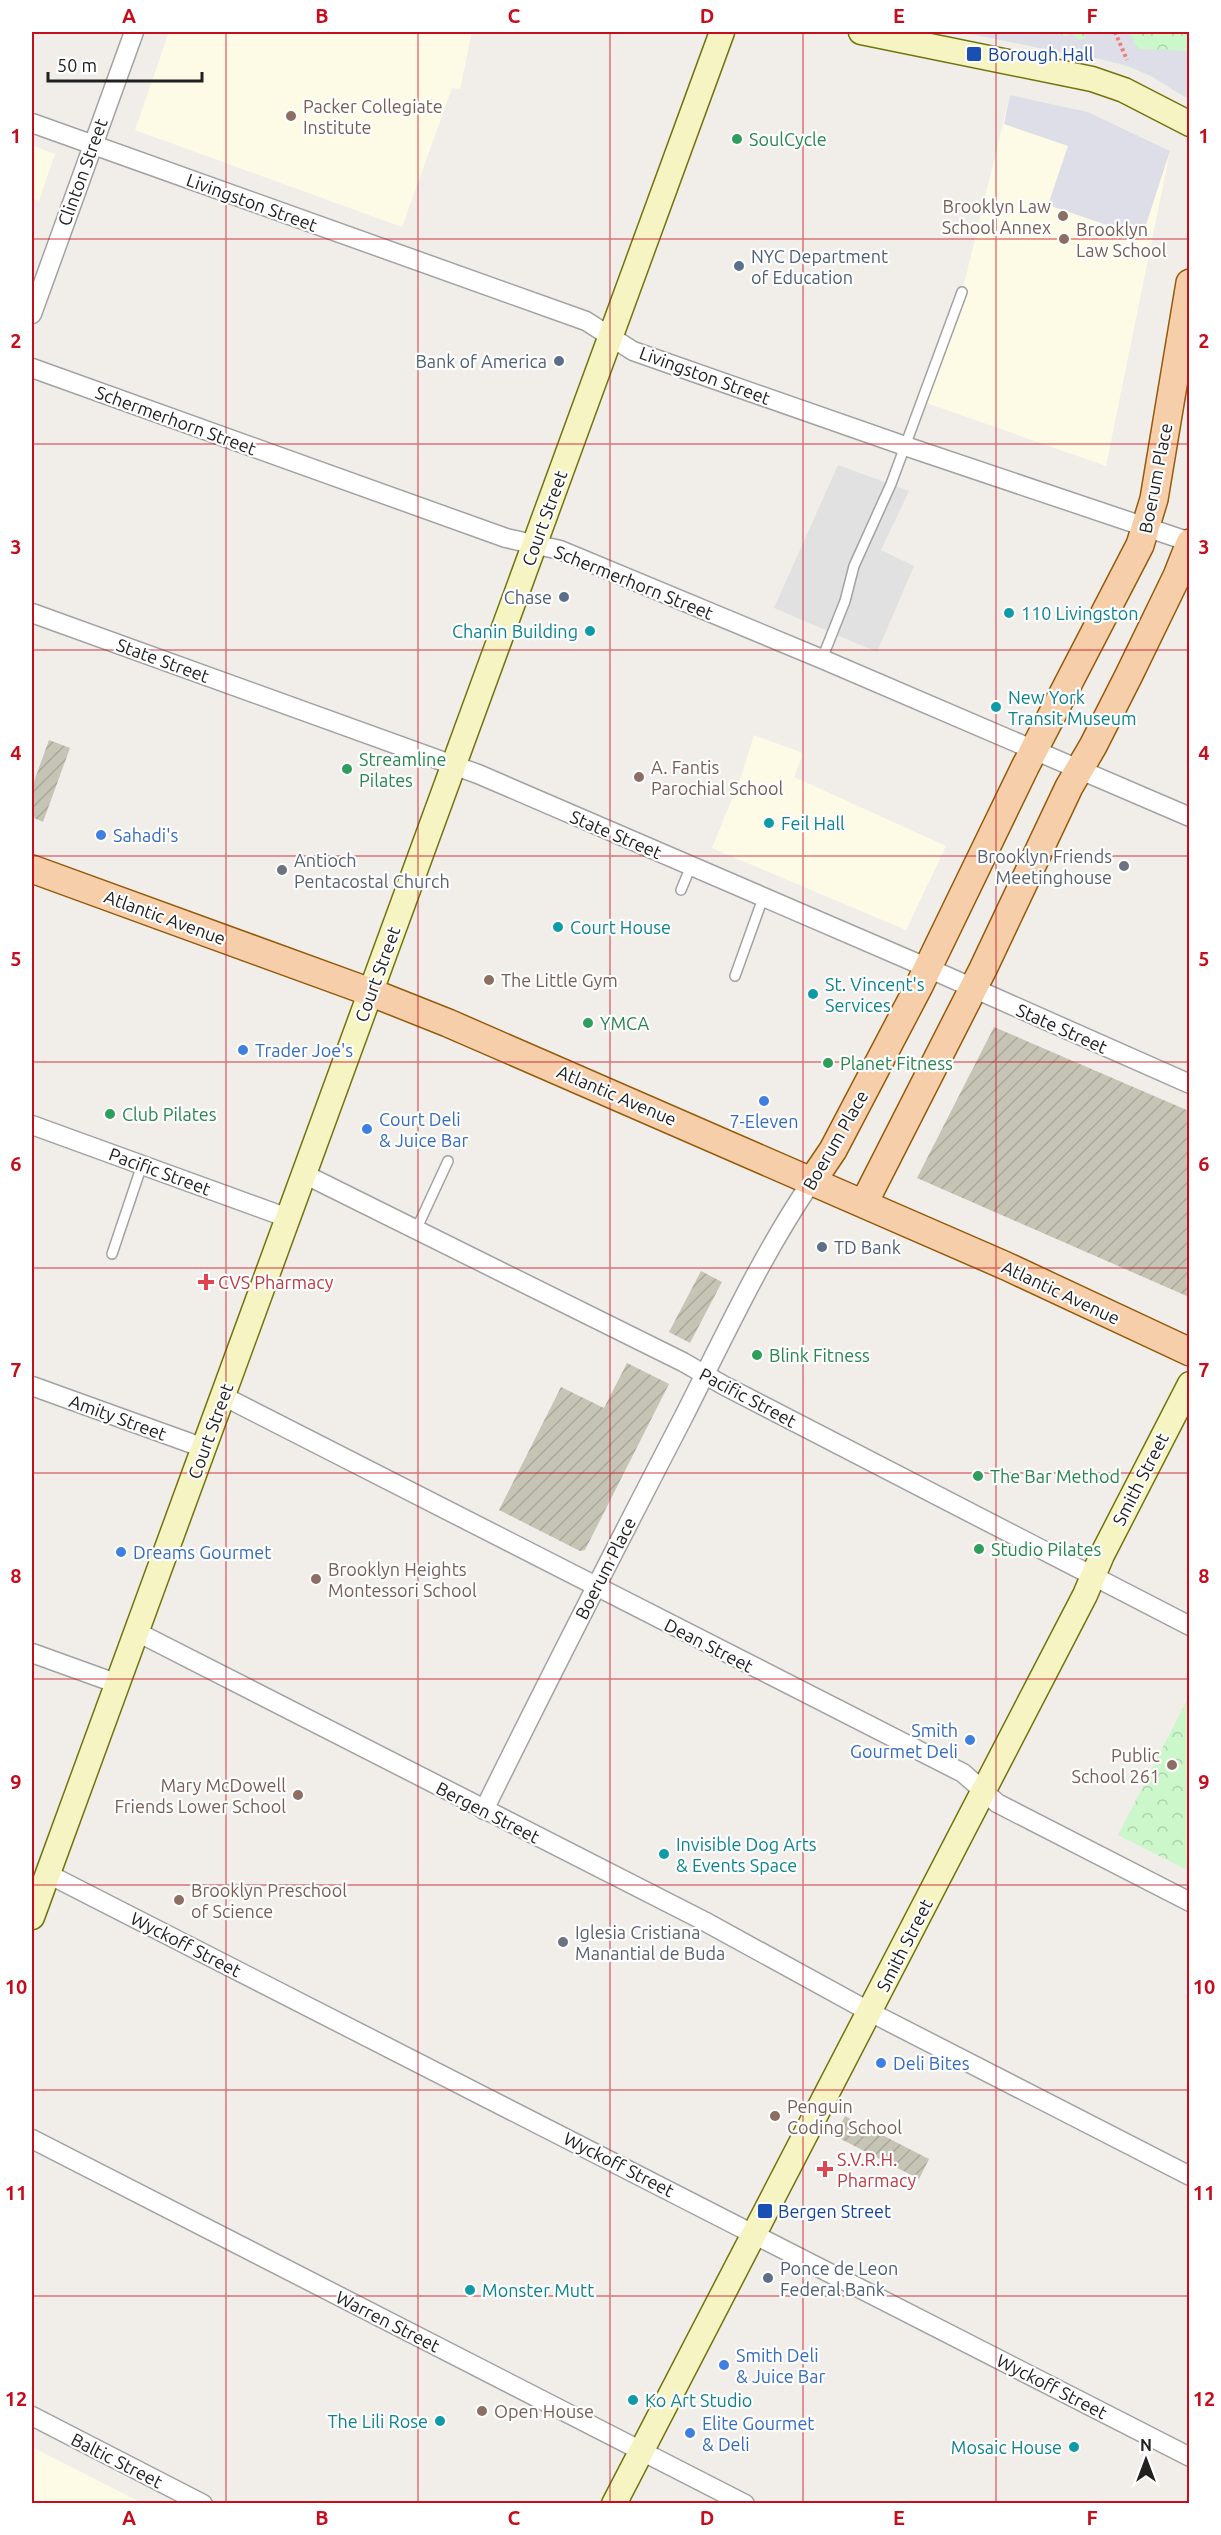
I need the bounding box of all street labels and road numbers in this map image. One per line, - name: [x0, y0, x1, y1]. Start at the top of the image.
- street label: Clinton Street: [53, 116, 111, 228]
- street label: Livingston Street: [184, 169, 320, 235]
- street label: Livingston Street: [637, 342, 773, 408]
- street label: Schermerhorn Street: [93, 382, 259, 458]
- street label: Boerum Place: [1135, 421, 1175, 535]
- street label: Court Street: [517, 468, 571, 568]
- street label: Schermerhorn Street: [552, 541, 716, 623]
- street label: State Street: [114, 634, 212, 686]
- street label: State Street: [567, 806, 665, 862]
- street label: Atlantic Avenue: [102, 886, 228, 948]
- street label: Court Street: [350, 924, 404, 1024]
- street label: State Street: [1014, 999, 1110, 1057]
- street label: Atlantic Avenue: [554, 1061, 680, 1129]
- street label: Boerum Place: [798, 1087, 872, 1193]
- street label: Pacific Street: [107, 1143, 213, 1199]
- street label: Atlantic Avenue: [999, 1256, 1123, 1328]
- street label: Pacific Street: [696, 1363, 800, 1431]
- street label: Court Street: [183, 1381, 237, 1481]
- street label: Amity Street: [67, 1390, 169, 1444]
- street label: Smith Street: [1108, 1429, 1172, 1529]
- street label: Boerum Place: [571, 1514, 639, 1622]
- street label: Dean Street: [661, 1614, 757, 1676]
- street label: Bergen Street: [433, 1777, 543, 1847]
- street label: Smith Street: [872, 1895, 936, 1995]
- street label: Wyckoff Street: [128, 1908, 244, 1980]
- street label: Wyckoff Street: [561, 2128, 677, 2200]
- street label: Warren Street: [333, 2286, 443, 2356]
- street label: Wyckoff Street: [994, 2350, 1110, 2422]
- street label: Baltic Street: [68, 2428, 166, 2492]

